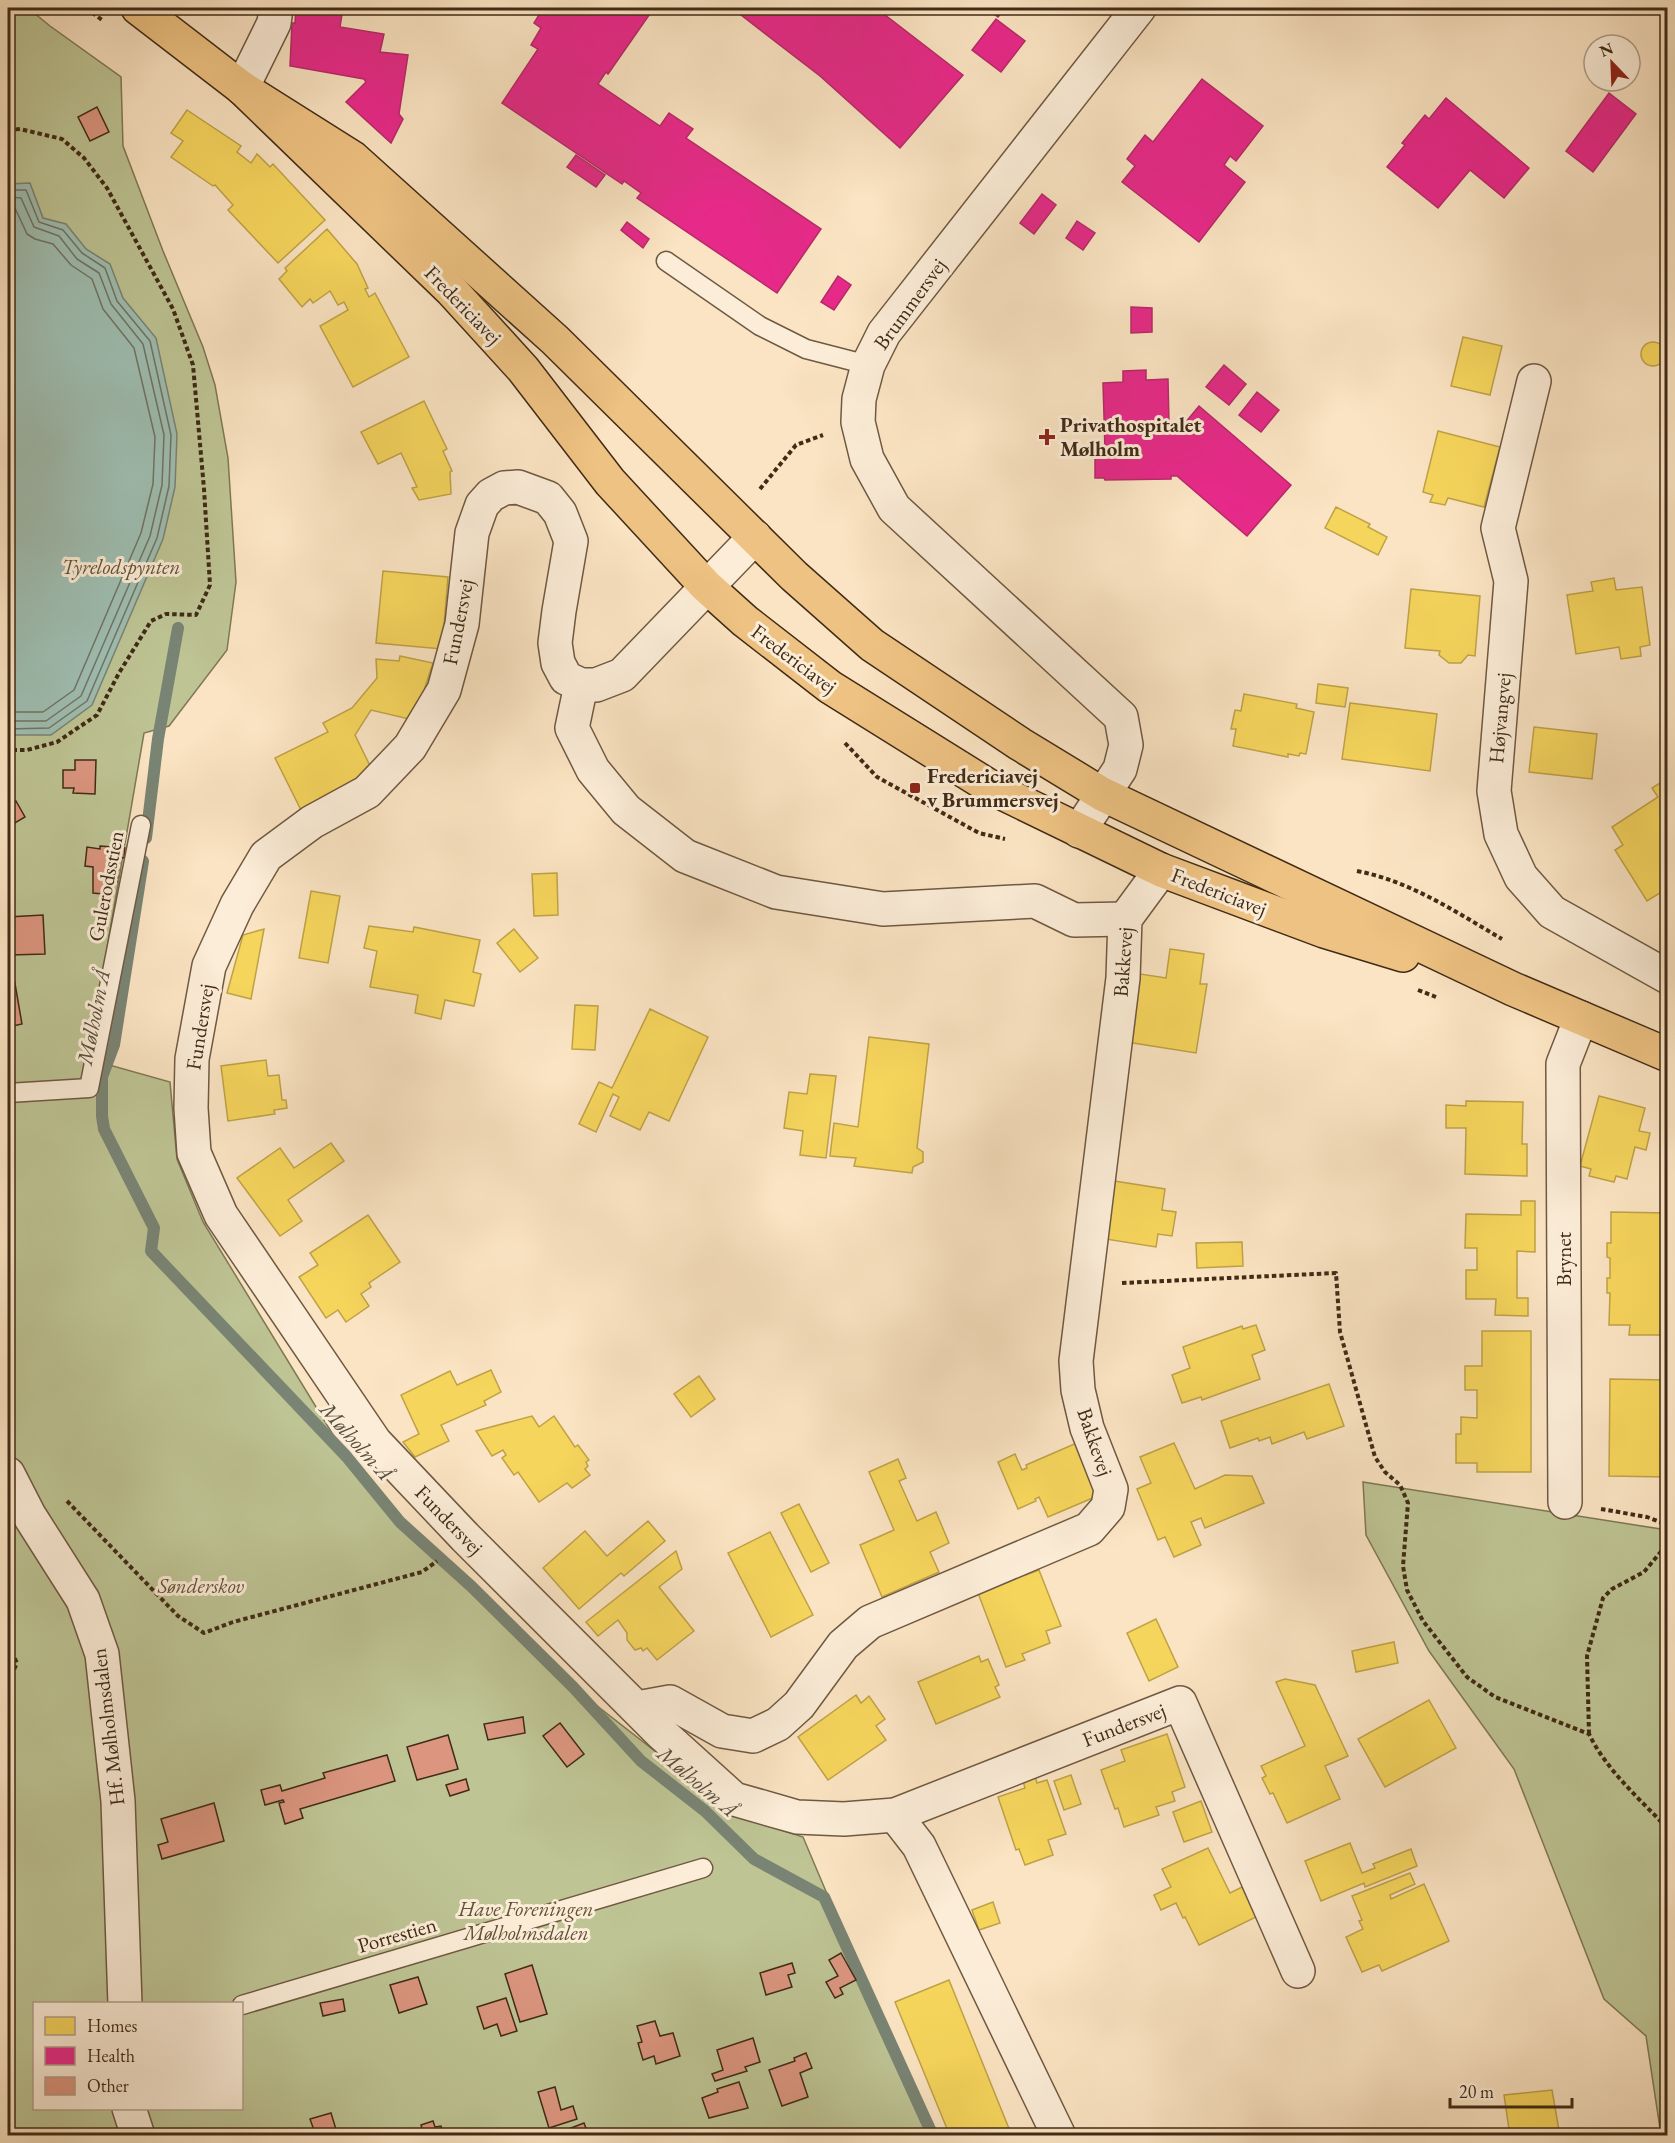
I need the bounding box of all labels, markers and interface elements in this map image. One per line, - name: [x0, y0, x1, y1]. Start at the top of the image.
- north arrow: [1582, 33, 1642, 93]
- text: N: [1596, 37, 1616, 62]
- street label: Brummersvej: [867, 253, 952, 355]
- street label: Fredericiavej: [419, 259, 508, 350]
- place label: Privathospitalet Mølholm: [1060, 411, 1201, 462]
- marker: Privathospitalet Mølholm: [1038, 428, 1056, 446]
- park label: Tyrelodspynten: [62, 553, 180, 580]
- street label: Fundersvej: [436, 577, 479, 667]
- street label: Fredericiavej: [746, 618, 842, 699]
- street label: Højvangvej: [1482, 671, 1517, 764]
- place label: Fredericiavej v Brummersvej: [927, 762, 1059, 813]
- marker: Fredericiavej v Brummersvej: [908, 781, 922, 795]
- street label: Gulerodsstien: [82, 828, 129, 944]
- street label: Fredericiavej: [1168, 861, 1271, 922]
- street label: Bakkevej: [1107, 926, 1138, 998]
- water label: Mølholm Å: [70, 965, 117, 1069]
- street label: Fundersvej: [179, 982, 220, 1072]
- street label: Brynet: [1550, 1231, 1577, 1286]
- water label: Mølholm Å: [312, 1394, 401, 1488]
- street label: Bakkevej: [1071, 1404, 1120, 1479]
- street label: Fundersvej: [409, 1479, 489, 1560]
- park label: Sønderskov: [157, 1572, 245, 1599]
- street label: Hf. Mølholmsdalen: [84, 1647, 131, 1807]
- street label: Fundersvej: [1078, 1696, 1169, 1753]
- water label: Mølholm Å: [650, 1738, 745, 1825]
- park label: Have Foreningen Mølholmsdalen: [458, 1895, 593, 1946]
- street label: Porrestien: [354, 1910, 439, 1959]
- legend: [33, 2002, 243, 2110]
- text: Homes: [87, 2014, 138, 2037]
- text: Health: [87, 2044, 135, 2067]
- scale bar: [1450, 2071, 1572, 2109]
- text: Other: [87, 2074, 129, 2097]
- text: 20 m: [1459, 2080, 1494, 2103]

